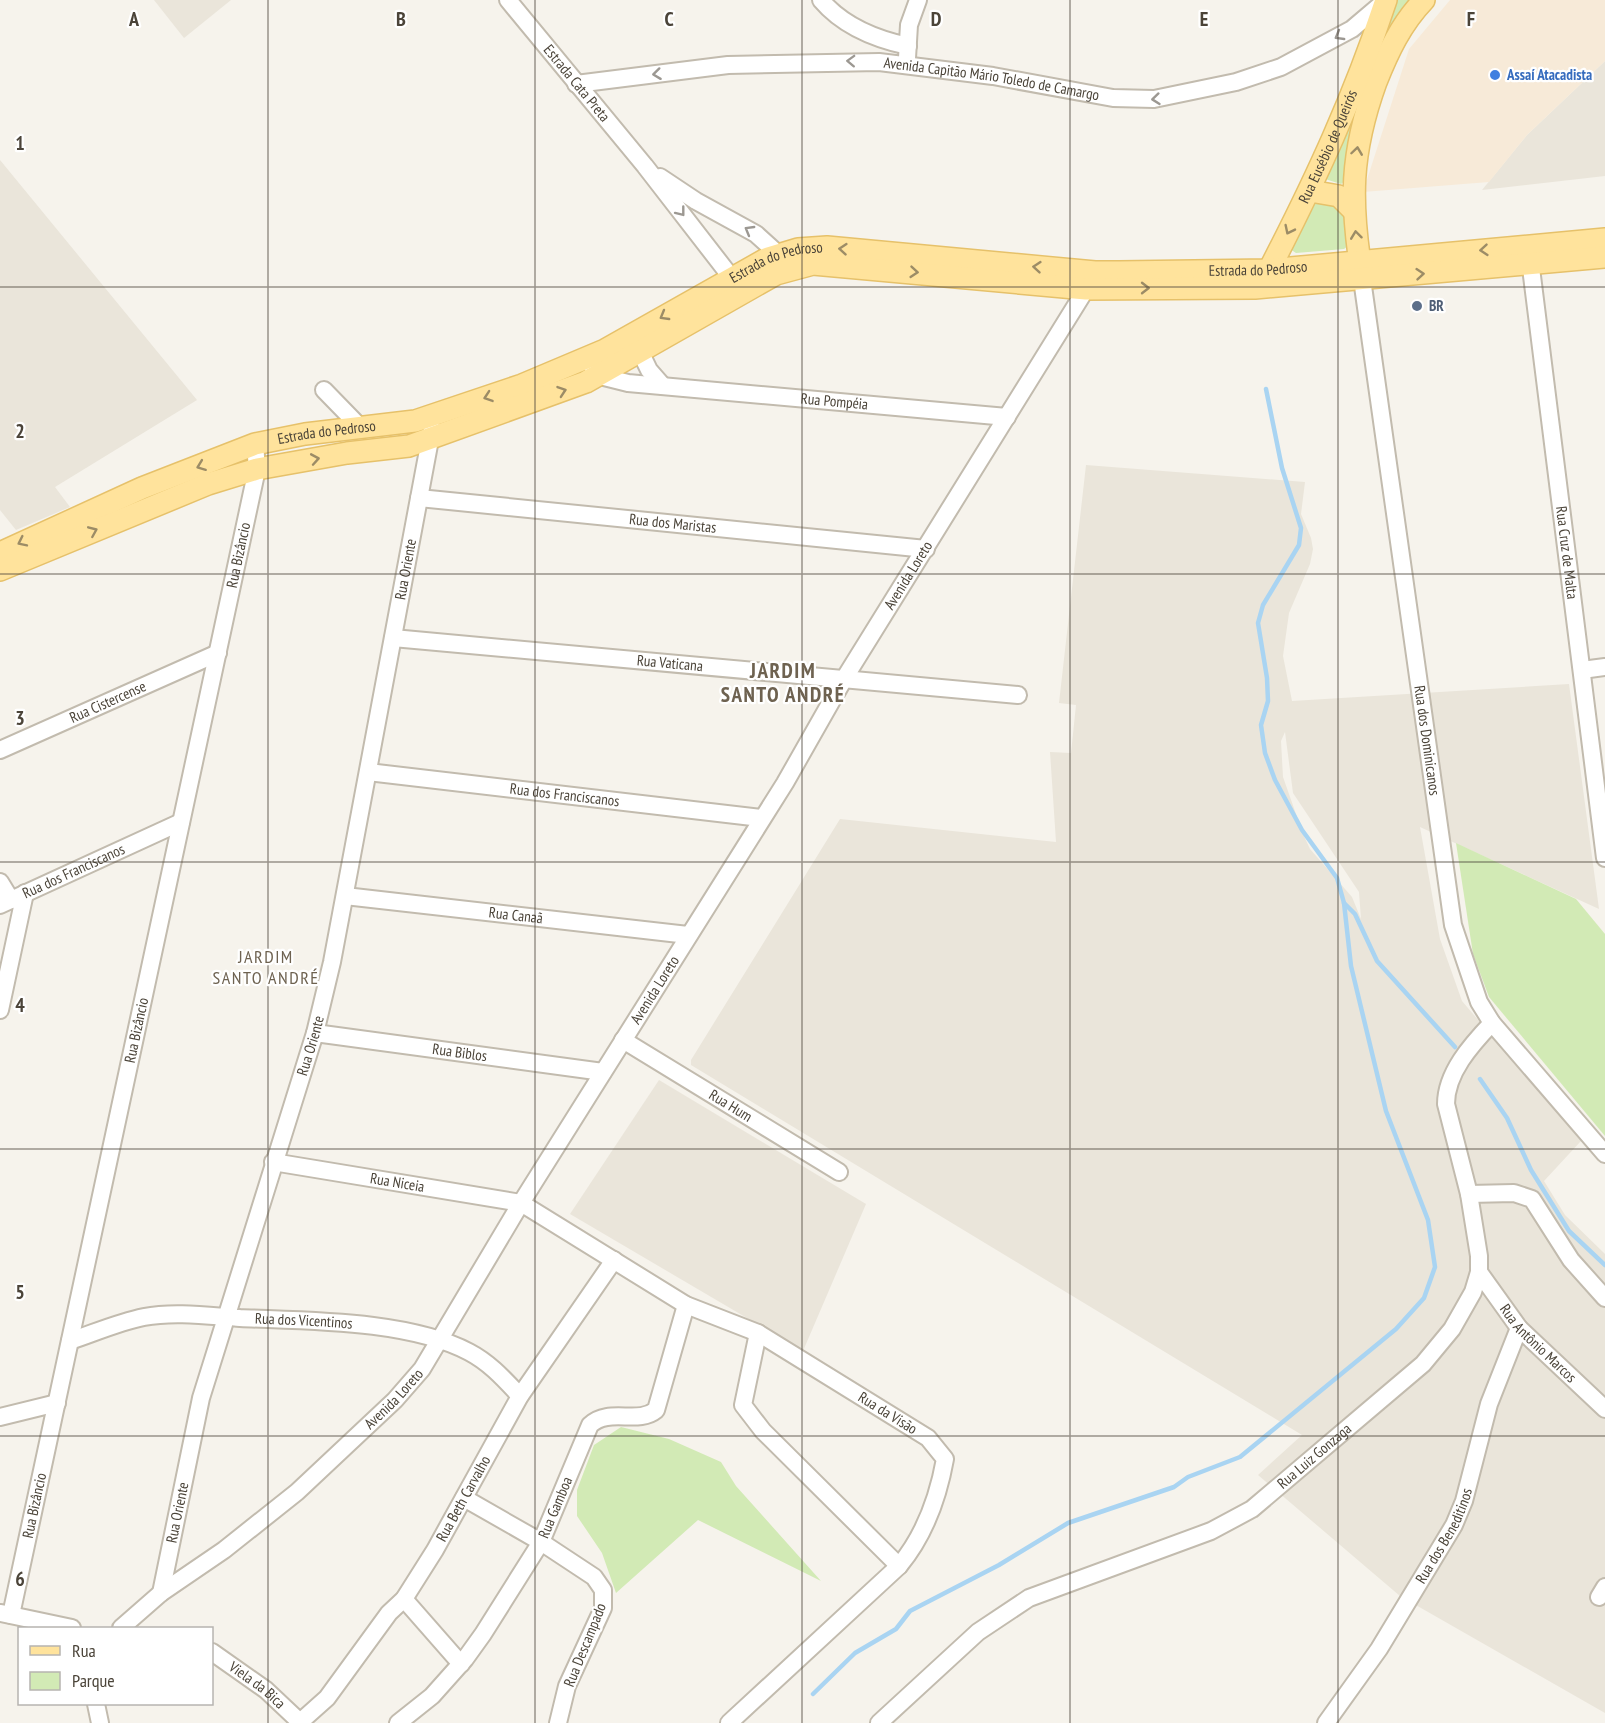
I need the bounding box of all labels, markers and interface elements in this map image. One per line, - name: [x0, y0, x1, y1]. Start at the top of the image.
- text: A: [128, 6, 140, 32]
- text: B: [396, 6, 406, 32]
- text: C: [664, 6, 674, 32]
- text: D: [931, 6, 942, 32]
- text: E: [1200, 6, 1208, 32]
- text: F: [1467, 6, 1475, 32]
- one-way arrow: [1335, 29, 1345, 41]
- street label: Estrada Cata Preta: [540, 41, 615, 125]
- street label: Avenida Capitão Mário Toledo de Camargo: [883, 53, 1101, 104]
- one-way arrow: [847, 55, 856, 68]
- place label: Assaí Atacadista: [1506, 65, 1592, 84]
- one-way arrow: [653, 67, 662, 80]
- marker: Assaí Atacadista: [1488, 68, 1502, 82]
- street label: Rua Eusébio de Queirós: [1294, 87, 1361, 206]
- one-way arrow: [1151, 92, 1160, 105]
- text: 1: [15, 130, 25, 156]
- one-way arrow: [1350, 147, 1362, 156]
- one-way arrow: [673, 206, 684, 217]
- one-way arrow: [1285, 224, 1297, 235]
- one-way arrow: [745, 226, 755, 238]
- one-way arrow: [1351, 231, 1363, 240]
- street label: Estrada do Pedroso: [726, 237, 823, 287]
- one-way arrow: [838, 243, 847, 256]
- one-way arrow: [1479, 243, 1489, 256]
- street label: Estrada do Pedroso: [1209, 257, 1308, 280]
- one-way arrow: [1032, 261, 1041, 274]
- one-way arrow: [909, 265, 918, 278]
- one-way arrow: [1416, 268, 1425, 281]
- one-way arrow: [1140, 282, 1149, 294]
- place label: BR: [1429, 296, 1444, 315]
- marker: BR: [1410, 299, 1424, 313]
- one-way arrow: [660, 309, 670, 320]
- one-way arrow: [556, 385, 567, 398]
- street label: Rua Pompéia: [800, 389, 869, 413]
- one-way arrow: [483, 390, 494, 403]
- street label: Estrada do Pedroso: [276, 416, 377, 448]
- text: 2: [15, 418, 25, 444]
- one-way arrow: [309, 453, 319, 466]
- one-way arrow: [196, 458, 207, 471]
- street label: Rua Cruz de Malta: [1552, 505, 1582, 600]
- street label: Rua dos Maristas: [628, 509, 717, 537]
- street label: Rua Bizâncio: [222, 521, 254, 589]
- one-way arrow: [86, 526, 97, 538]
- one-way arrow: [17, 535, 28, 547]
- street label: Rua Oriente: [390, 537, 420, 601]
- street label: Avenida Loreto: [879, 537, 936, 613]
- street label: Rua Vaticana: [636, 650, 704, 675]
- district label: JARDIM SANTO ANDRÉ: [721, 657, 845, 708]
- street label: Rua Cistercense: [66, 676, 149, 727]
- street label: Rua dos Dominicanos: [1410, 684, 1445, 797]
- text: 3: [15, 705, 25, 731]
- street label: Rua dos Franciscanos: [509, 779, 621, 810]
- street label: Rua dos Franciscanos: [19, 839, 128, 902]
- street label: Rua Canaã: [488, 902, 544, 927]
- district label: JARDIM SANTO ANDRÉ: [212, 945, 320, 989]
- street label: Avenida Loreto: [626, 952, 683, 1027]
- text: 4: [15, 992, 25, 1018]
- street label: Rua Bizâncio: [120, 996, 152, 1065]
- street label: Rua Oriente: [292, 1014, 328, 1078]
- street label: Rua Biblos: [431, 1039, 488, 1065]
- street label: Rua Hum: [706, 1085, 756, 1126]
- street label: Rua Niceia: [369, 1168, 426, 1196]
- text: 5: [15, 1279, 25, 1305]
- street label: Rua Antônio Marcos: [1496, 1300, 1581, 1386]
- street label: Rua dos Vicentinos: [255, 1309, 353, 1333]
- street label: Avenida Loreto: [360, 1364, 427, 1433]
- street label: Rua da Visão: [855, 1387, 921, 1438]
- street label: Rua Luiz Gonzaga: [1273, 1419, 1355, 1493]
- street label: Rua Beth Carvalho: [432, 1452, 494, 1545]
- street label: Rua Bizâncio: [18, 1471, 50, 1540]
- street label: Rua Gamboa: [534, 1474, 576, 1541]
- street label: Rua Oriente: [161, 1481, 192, 1545]
- street label: Rua dos Beneditinos: [1411, 1486, 1476, 1587]
- text: 6: [15, 1566, 25, 1592]
- street label: Rua Descampado: [559, 1600, 610, 1689]
- legend: [18, 1627, 213, 1705]
- text: Rua: [72, 1639, 96, 1662]
- street label: Viela da Bica: [225, 1656, 290, 1712]
- text: Parque: [72, 1669, 115, 1692]

